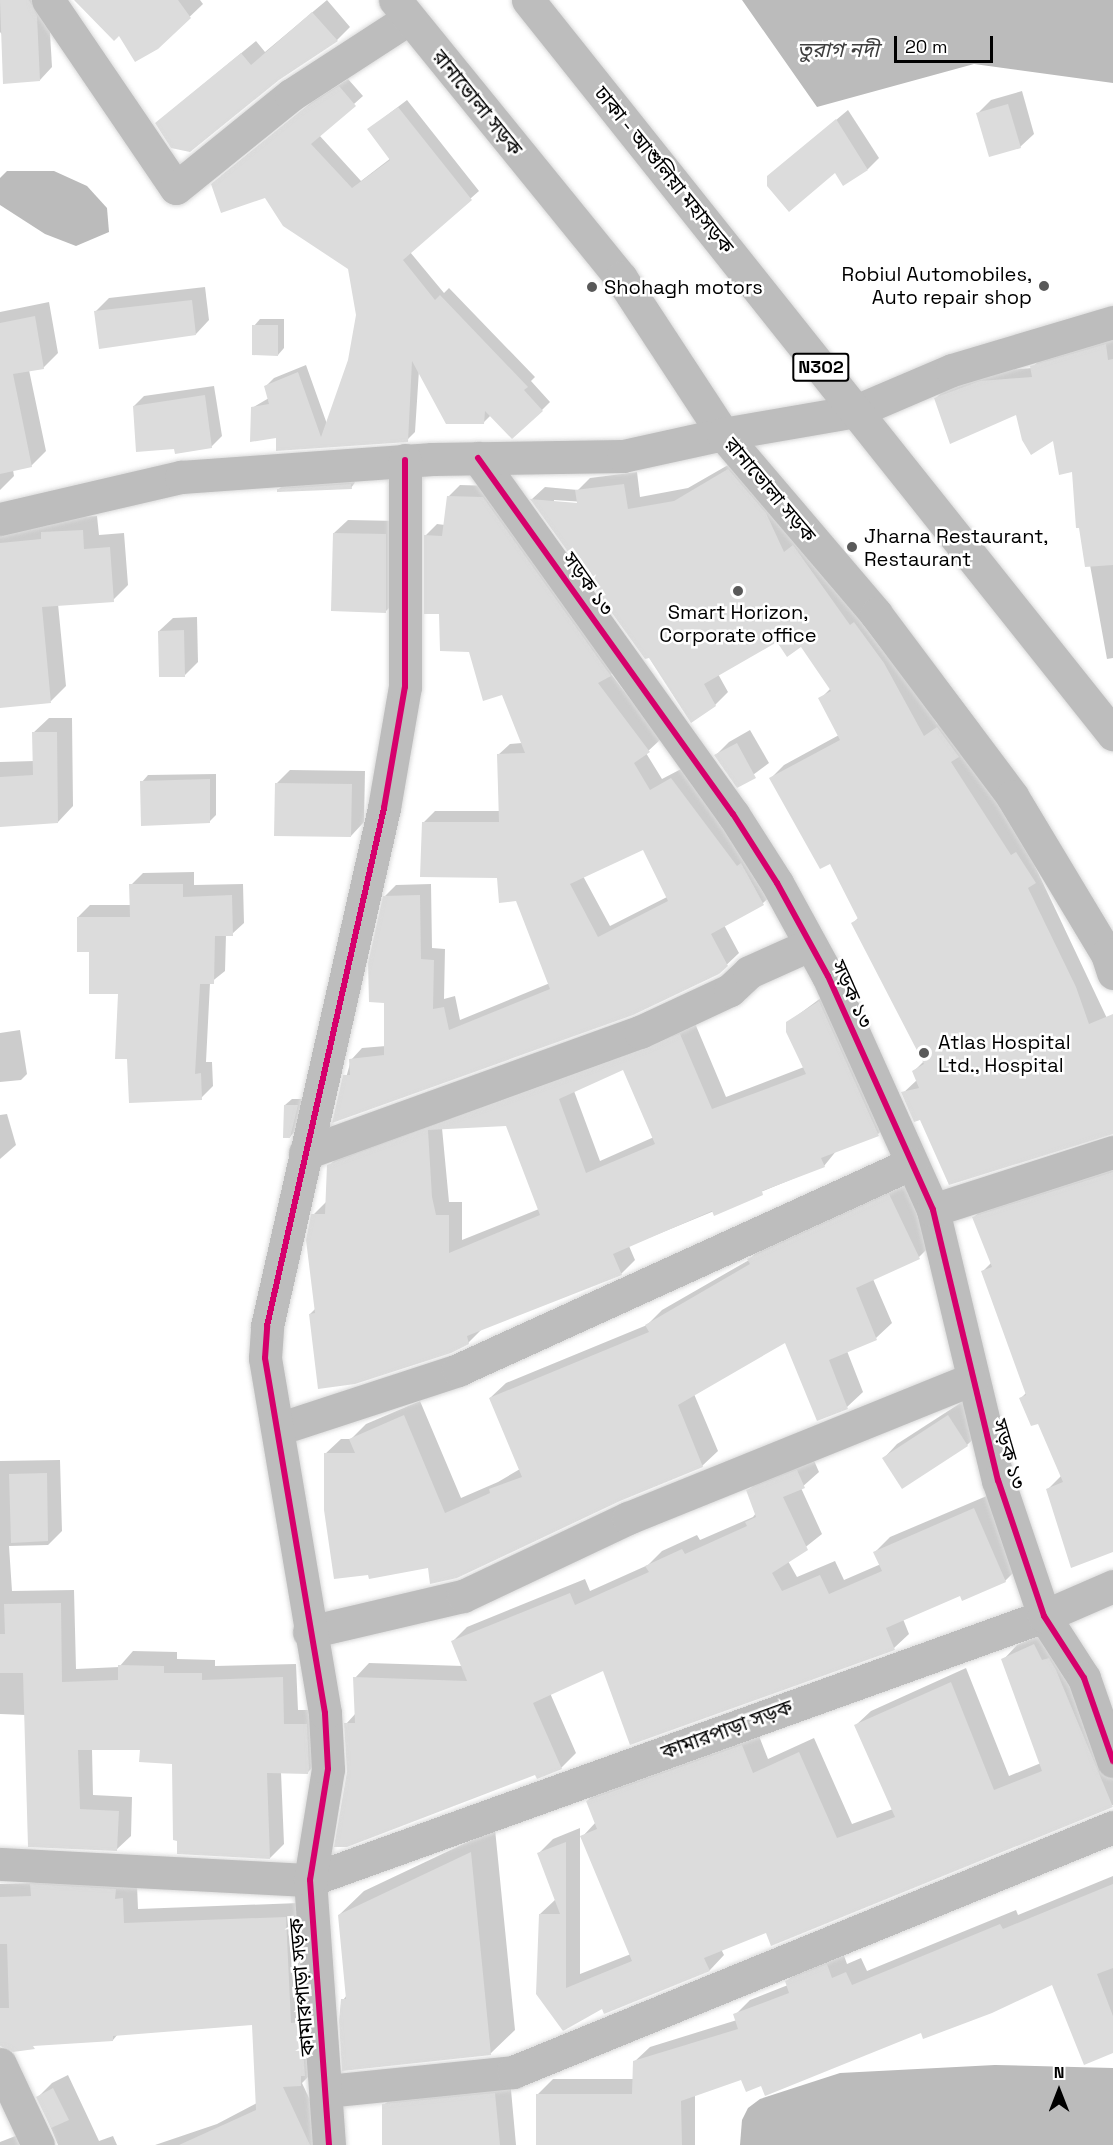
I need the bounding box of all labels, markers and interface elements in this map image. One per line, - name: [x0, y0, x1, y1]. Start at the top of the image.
- scale bar: [897, 24, 996, 62]
- text: 20 m: [905, 35, 948, 58]
- water label: তুরাগ নদী: [797, 37, 879, 63]
- street label: রানাভোলা সড়ক: [427, 45, 527, 161]
- street label: ঢাকা - আশুলিয়া মহাসড়ক: [589, 81, 739, 259]
- place label: Robiul Automobiles, Auto repair shop: [841, 262, 1032, 309]
- place label: Shohagh motors: [604, 275, 763, 299]
- marker: Robiul Automobiles, Auto repair shop: [1037, 279, 1051, 293]
- marker: Shohagh motors: [585, 280, 599, 294]
- road number: N302: [791, 352, 851, 382]
- street label: রানাভোলা সড়ক: [719, 433, 821, 547]
- place label: Jharna Restaurant, Restaurant: [864, 524, 1048, 571]
- marker: Jharna Restaurant, Restaurant: [845, 540, 859, 554]
- street label: সড়ক ১৩: [558, 548, 618, 620]
- marker: Smart Horizon, Corporate office: [731, 584, 745, 598]
- place label: Smart Horizon, Corporate office: [659, 600, 817, 647]
- street label: সড়ক ১৩: [826, 956, 878, 1032]
- place label: Atlas Hospital Ltd., Hospital: [938, 1030, 1071, 1077]
- marker: Atlas Hospital Ltd., Hospital: [915, 1044, 933, 1062]
- street label: সড়ক ১৩: [988, 1416, 1030, 1492]
- street label: কামারপাড়া সড়ক: [658, 1695, 796, 1765]
- street label: কামারপাড়া সড়ক: [284, 1917, 320, 2057]
- north arrow: [1029, 2061, 1089, 2121]
- text: N: [1054, 2062, 1064, 2083]

